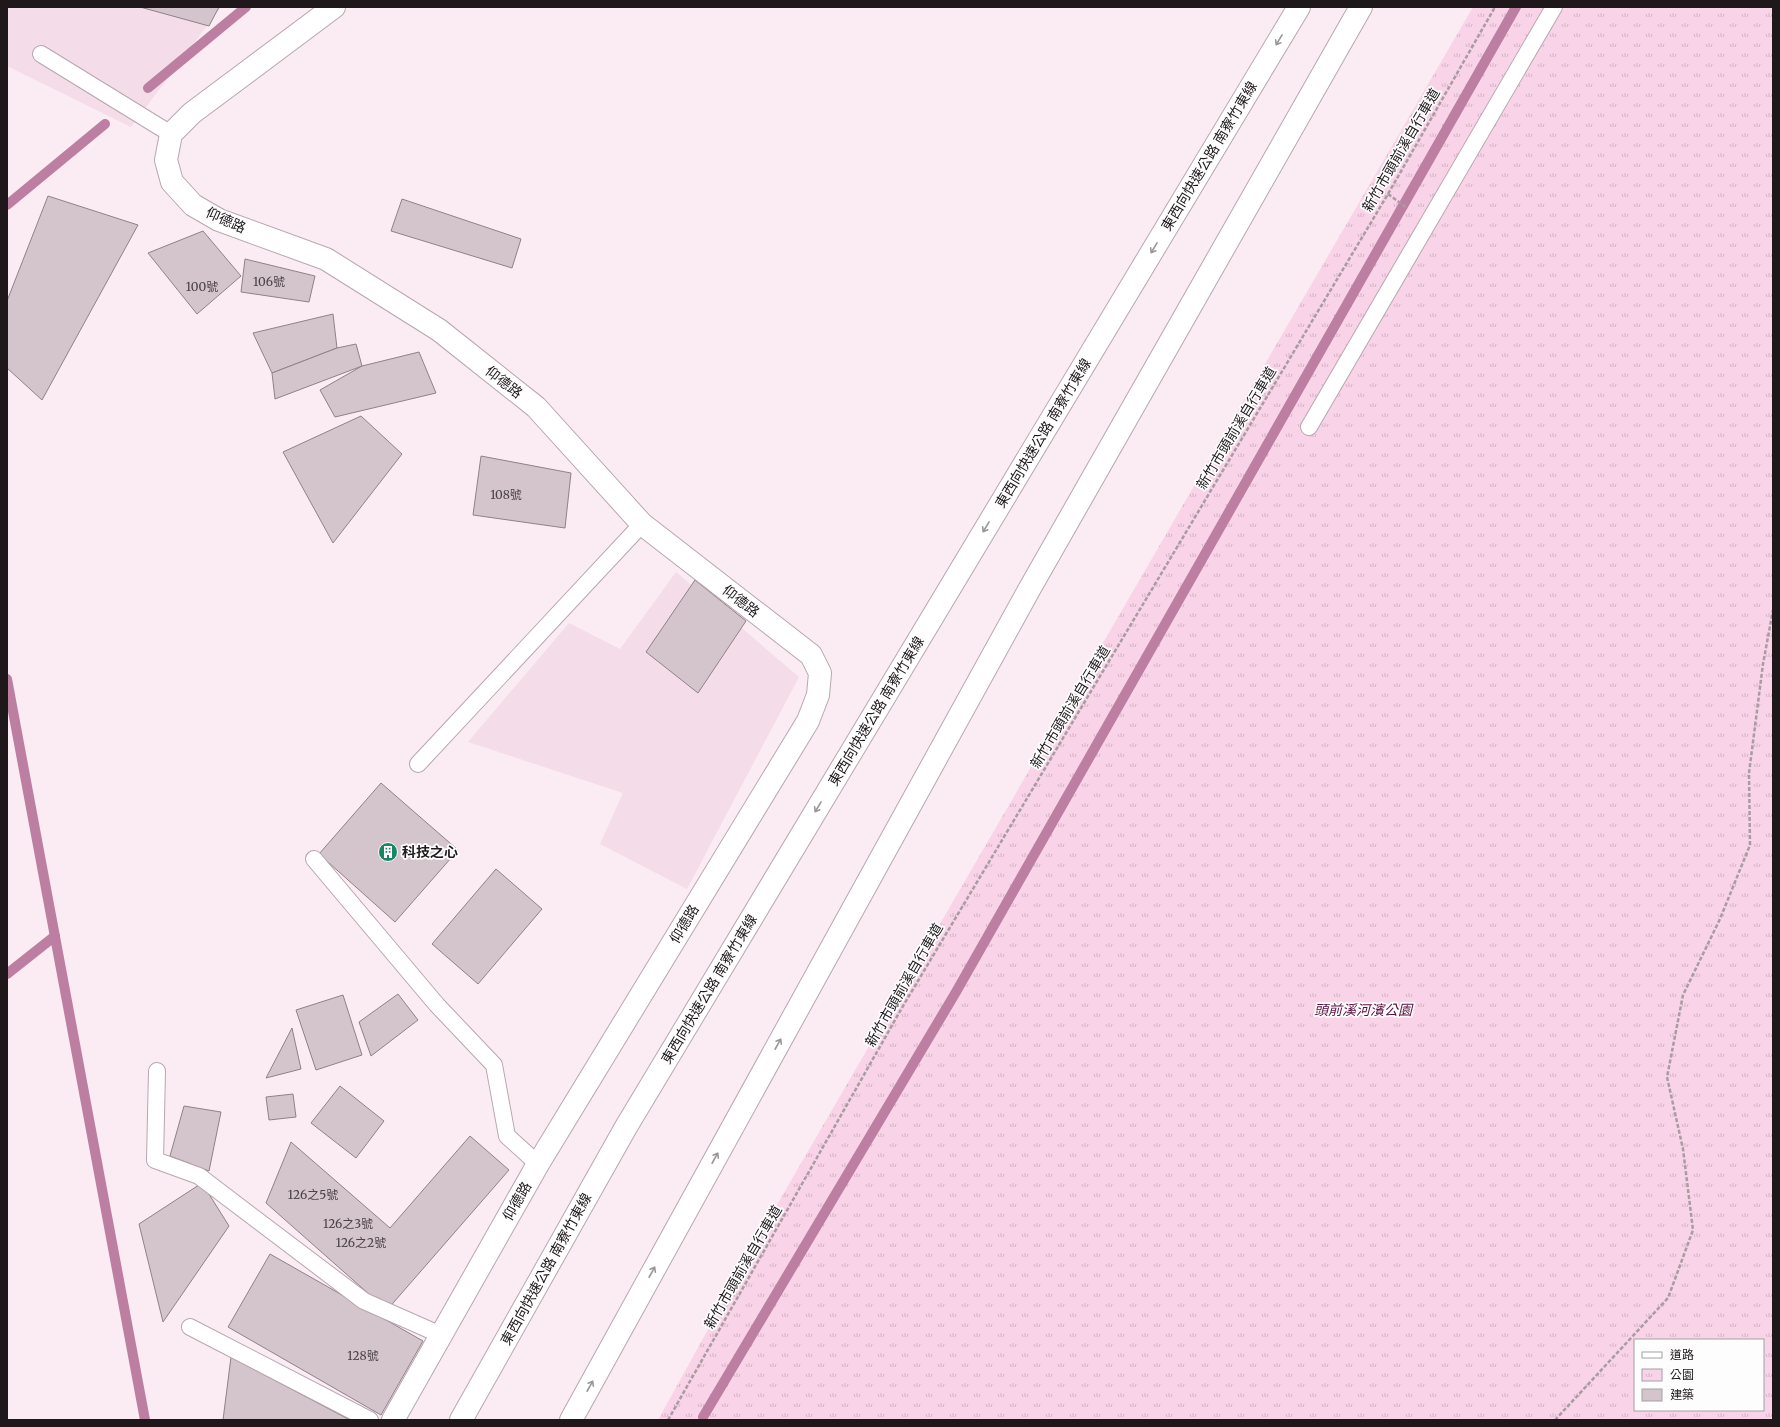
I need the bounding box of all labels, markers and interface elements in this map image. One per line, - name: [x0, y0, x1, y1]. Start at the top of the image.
- one-way arrow: [1274, 34, 1282, 46]
- street label: 東西向快速公路 南寮竹東線: [1157, 78, 1261, 234]
- street label: 新竹市頭前溪自行車道: [1358, 85, 1444, 215]
- street label: 仰德路: [203, 203, 249, 237]
- one-way arrow: [1150, 242, 1158, 254]
- house number: 106號: [253, 274, 285, 289]
- house number: 100號: [186, 279, 218, 294]
- street label: 東西向快速公路 南寮竹東線: [991, 355, 1095, 511]
- street label: 仰德路: [482, 362, 526, 402]
- street label: 新竹市頭前溪自行車道: [1192, 363, 1280, 493]
- house number: 108號: [490, 487, 522, 502]
- one-way arrow: [982, 521, 990, 533]
- street label: 仰德路: [719, 581, 763, 621]
- street label: 東西向快速公路 南寮竹東線: [824, 633, 928, 789]
- street label: 新竹市頭前溪自行車道: [1026, 642, 1114, 772]
- one-way arrow: [814, 801, 822, 813]
- building icon: 科技之心: [377, 841, 399, 863]
- place label: 科技之心: [402, 843, 458, 861]
- street label: 仰德路: [665, 901, 703, 947]
- street label: 東西向快速公路 南寮竹東線: [657, 911, 761, 1067]
- street label: 新竹市頭前溪自行車道: [861, 920, 947, 1050]
- park label: 頭前溪河濱公園: [1314, 1001, 1414, 1019]
- one-way arrow: [775, 1039, 782, 1051]
- one-way arrow: [712, 1152, 720, 1164]
- street label: 仰德路: [499, 1178, 535, 1224]
- house number: 126之5號: [288, 1187, 338, 1202]
- street label: 東西向快速公路 南寮竹東線: [497, 1190, 595, 1348]
- street label: 新竹市頭前溪自行車道: [700, 1202, 786, 1332]
- house number: 126之3號: [323, 1216, 373, 1231]
- house number: 126之2號: [336, 1235, 386, 1250]
- one-way arrow: [649, 1266, 657, 1278]
- legend: [1634, 1339, 1764, 1411]
- text: 道路: [1670, 1347, 1694, 1362]
- house number: 128號: [347, 1348, 379, 1363]
- text: 公園: [1670, 1367, 1694, 1382]
- one-way arrow: [586, 1380, 594, 1392]
- text: 建築: [1670, 1387, 1694, 1402]

